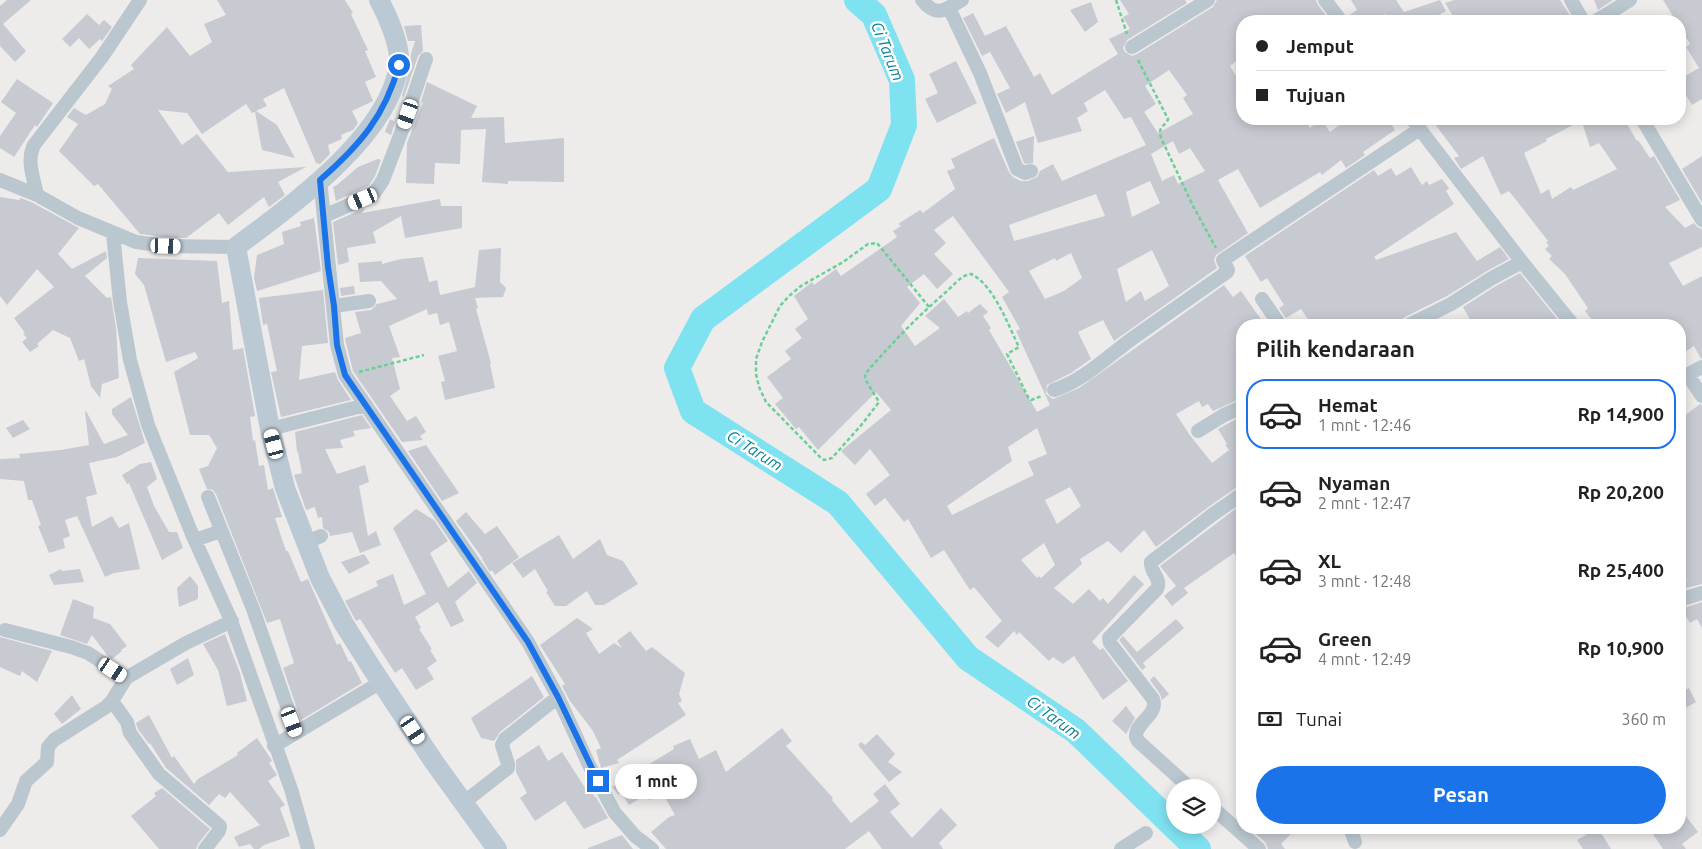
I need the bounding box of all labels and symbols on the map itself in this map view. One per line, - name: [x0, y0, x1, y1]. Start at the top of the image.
- water label: Ci Tarum: [868, 19, 908, 83]
- route start: [388, 54, 410, 76]
- car: [396, 97, 419, 131]
- car: [346, 186, 379, 212]
- car: [150, 238, 181, 254]
- water label: Ci Tarum: [724, 426, 786, 474]
- car: [262, 428, 285, 460]
- car: [96, 655, 129, 685]
- water label: Ci Tarum: [1024, 691, 1084, 743]
- car: [279, 705, 304, 739]
- car: [398, 713, 427, 747]
- callout: 1 mnt: [616, 764, 698, 798]
- route end: [587, 770, 609, 792]

